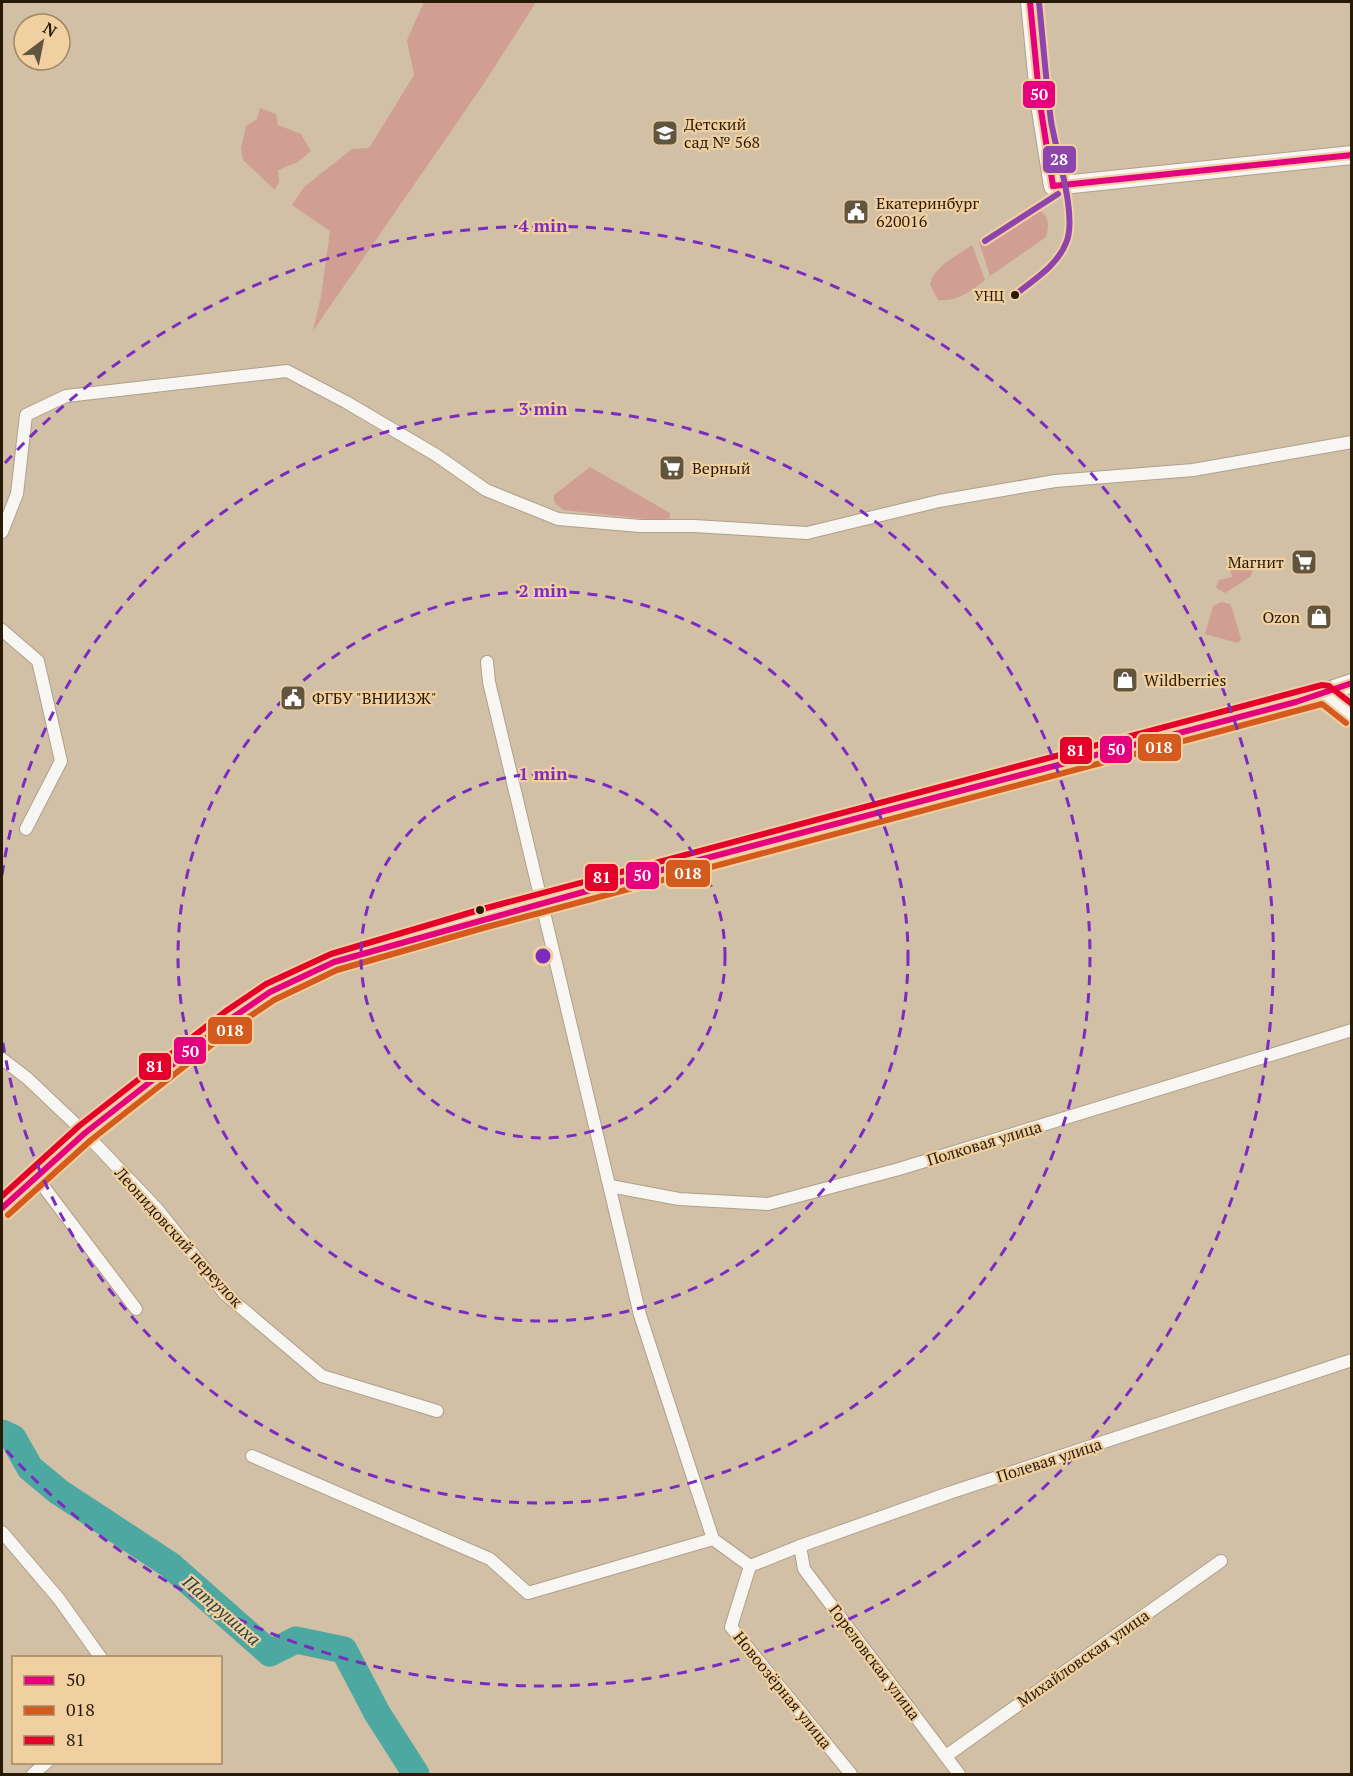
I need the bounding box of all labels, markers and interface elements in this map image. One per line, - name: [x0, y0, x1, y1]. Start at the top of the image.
- north arrow: [12, 12, 72, 72]
- text: N: [39, 17, 61, 42]
- line badge: 50: [1022, 80, 1056, 109]
- text: 50: [1030, 83, 1048, 105]
- place label: Детский сад № 568: [684, 113, 760, 153]
- school or university icon: Детский сад № 568: [650, 118, 680, 148]
- line badge: 28: [1042, 145, 1077, 174]
- text: 28: [1050, 148, 1068, 170]
- place label: Екатеринбург 620016: [876, 192, 979, 232]
- public building icon: Екатеринбург 620016: [841, 197, 871, 227]
- text: 4 min: [518, 213, 568, 237]
- place label: УНЦ: [974, 286, 1005, 305]
- marker: УНЦ: [1009, 289, 1021, 301]
- text: 3 min: [518, 396, 568, 420]
- supermarket icon: Верный: [657, 453, 687, 483]
- place label: Верный: [692, 457, 751, 479]
- supermarket icon: Магнит: [1289, 547, 1319, 577]
- place label: Магнит: [1228, 551, 1284, 573]
- text: 2 min: [518, 578, 568, 602]
- shop icon: Ozon: [1304, 602, 1334, 632]
- place label: Ozon: [1262, 606, 1300, 628]
- shop icon: Wildberries: [1110, 665, 1140, 695]
- place label: Wildberries: [1144, 669, 1226, 691]
- public building icon: ФГБУ "ВНИИЗЖ": [278, 683, 308, 713]
- place label: ФГБУ "ВНИИЗЖ": [312, 687, 437, 709]
- line badge: 018: [1137, 733, 1182, 762]
- line badge: 50: [1099, 735, 1133, 764]
- line badge: 81: [1059, 736, 1093, 765]
- text: 018: [1145, 736, 1173, 758]
- text: 50: [1107, 738, 1125, 760]
- text: 81: [1067, 739, 1085, 761]
- text: 1 min: [518, 761, 568, 785]
- line badge: 018: [665, 859, 711, 888]
- line badge: 50: [625, 861, 660, 890]
- text: 018: [674, 862, 702, 884]
- line badge: 81: [584, 863, 619, 892]
- text: 50: [633, 864, 651, 886]
- text: 81: [593, 866, 611, 888]
- unlabelled marker: [474, 904, 486, 916]
- centre of rings: [533, 946, 553, 966]
- line badge: 018: [207, 1016, 253, 1045]
- text: 018: [216, 1019, 244, 1041]
- line badge: 50: [173, 1036, 207, 1065]
- text: 50: [181, 1040, 199, 1062]
- line badge: 81: [138, 1052, 172, 1081]
- text: 81: [146, 1055, 164, 1077]
- street label: Полковая улица: [924, 1115, 1044, 1171]
- street label: Леонидовский переулок: [109, 1161, 248, 1312]
- street label: Полевая улица: [993, 1433, 1105, 1487]
- water label: Патрушиха: [177, 1569, 266, 1651]
- street label: Гореловская улица: [824, 1600, 926, 1724]
- street label: Михайловская улица: [1013, 1604, 1153, 1712]
- street label: Новоозёрная улица: [729, 1626, 837, 1754]
- legend: [12, 1656, 222, 1764]
- text: 50: [66, 1667, 85, 1691]
- text: 018: [66, 1697, 95, 1721]
- text: 81: [66, 1727, 85, 1751]

